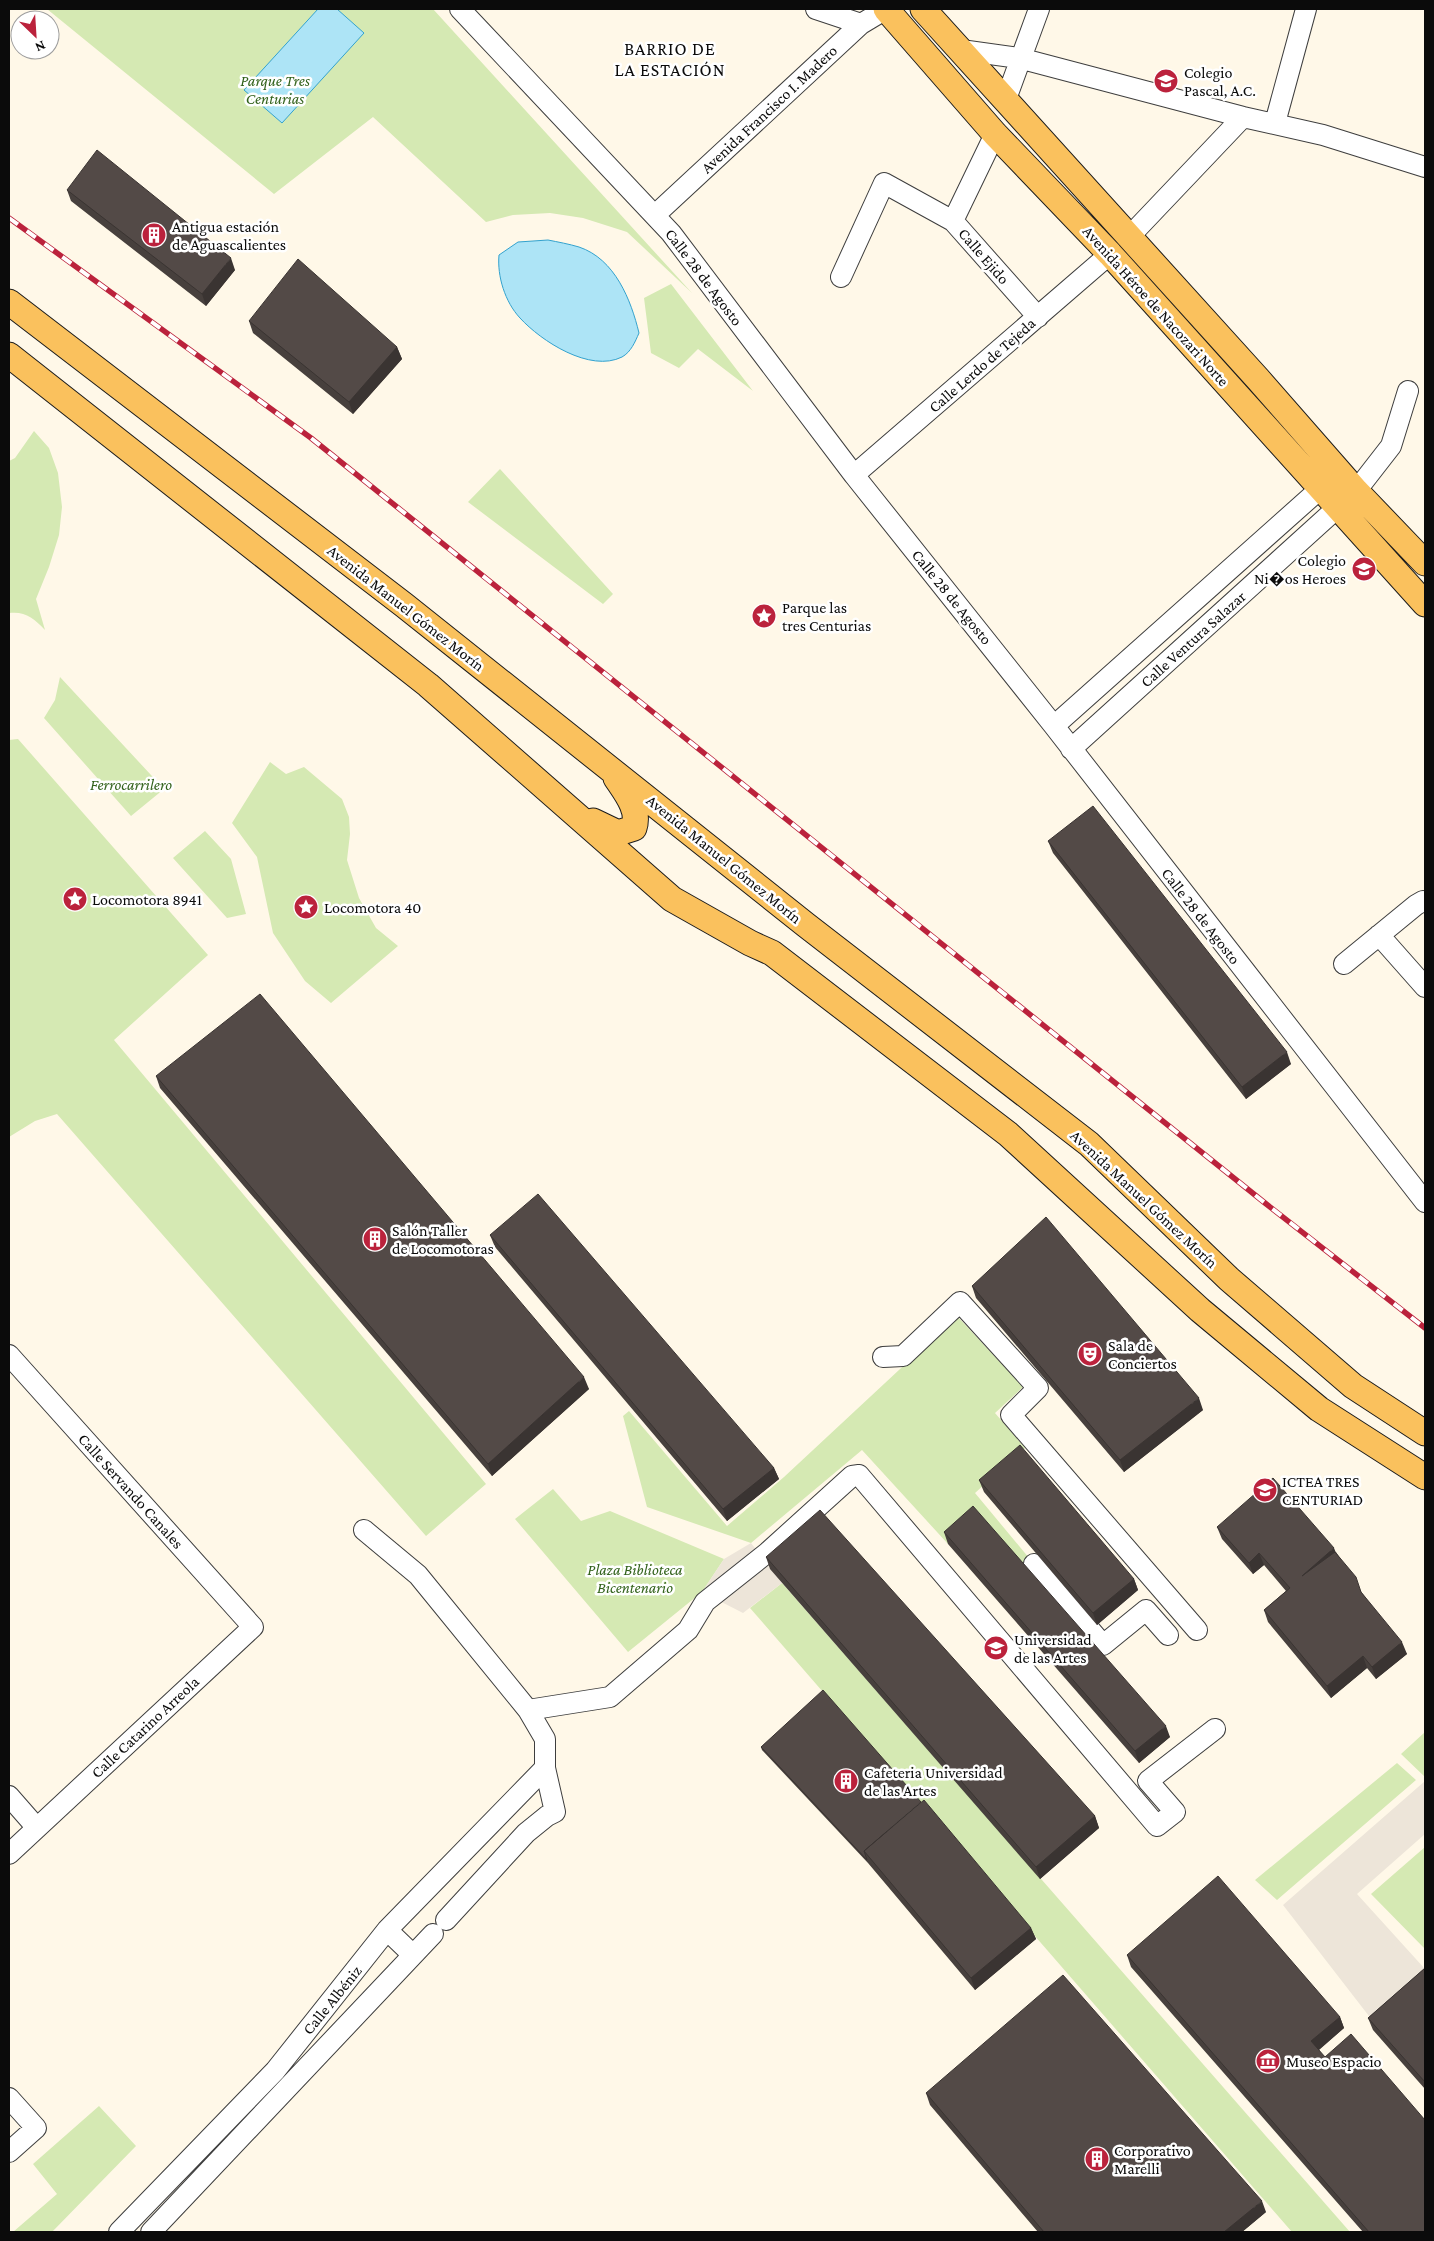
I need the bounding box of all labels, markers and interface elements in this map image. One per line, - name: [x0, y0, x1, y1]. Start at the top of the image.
- north arrow: [10, 10, 60, 60]
- text: N: [32, 38, 48, 56]
- district label: BARRIO DE LA ESTACIÓN: [614, 39, 726, 80]
- street label: Avenida Francisco I. Madero: [698, 42, 840, 176]
- place label: Colegio Pascal, A.C.: [1184, 64, 1256, 99]
- school or university icon: Colegio Pascal, A.C.: [1153, 68, 1179, 94]
- park label: Parque Tres Centurias: [240, 72, 310, 107]
- place label: Antigua estación de Aguascalientes: [172, 218, 286, 254]
- building icon: Antigua estación de Aguascalientes: [141, 222, 167, 248]
- street label: Avenida Héroe de Nacozari Norte: [1080, 222, 1232, 390]
- street label: Calle 28 de Agosto: [661, 225, 746, 329]
- street label: Calle Ejido: [954, 225, 1013, 288]
- street label: Calle Lerdo de Tejeda: [925, 314, 1040, 417]
- street label: Avenida Manuel Gómez Morín: [324, 542, 488, 675]
- street label: Calle 28 de Agosto: [908, 546, 995, 648]
- place label: Colegio Ni�os Heroes: [1254, 552, 1346, 587]
- school or university icon: Colegio Ni�os Heroes: [1351, 556, 1377, 582]
- street label: Calle Ventura Salazar: [1137, 587, 1249, 691]
- place label: Parque las tres Centurias: [782, 599, 871, 634]
- place icon: Parque las tres Centurias: [751, 603, 777, 629]
- park label: Ferrocarrilero: [90, 776, 172, 793]
- street label: Avenida Manuel Gómez Morín: [643, 791, 805, 927]
- street label: Calle 28 de Agosto: [1158, 865, 1244, 968]
- place icon: Locomotora 8941: [62, 886, 88, 912]
- place label: Locomotora 8941: [92, 891, 202, 908]
- place icon: Locomotora 40: [293, 894, 319, 920]
- place label: Locomotora 40: [324, 899, 421, 916]
- street label: Avenida Manuel Gómez Morín: [1067, 1127, 1221, 1272]
- place label: Salón Taller de Locomotoras: [392, 1222, 494, 1257]
- building icon: Salón Taller de Locomotoras: [362, 1226, 388, 1252]
- place label: Sala de Conciertos: [1108, 1337, 1177, 1372]
- theatre icon: Sala de Conciertos: [1077, 1341, 1103, 1367]
- street label: Calle Servando Canales: [75, 1430, 187, 1552]
- place label: ICTEA TRES CENTURIAD: [1282, 1473, 1363, 1508]
- school or university icon: ICTEA TRES CENTURIAD: [1252, 1477, 1278, 1503]
- park label: Plaza Biblioteca Bicentenario: [587, 1561, 683, 1596]
- place label: Universidad de las Artes: [1014, 1631, 1092, 1666]
- school or university icon: Universidad de las Artes: [983, 1635, 1009, 1661]
- street label: Calle Catarino Arreola: [88, 1672, 203, 1781]
- place label: Cafeteria Universidad de las Artes: [864, 1764, 1003, 1799]
- building icon: Cafeteria Universidad de las Artes: [833, 1768, 859, 1794]
- street label: Calle Albéniz: [299, 1962, 365, 2038]
- museum icon: Museo Espacio: [1255, 2048, 1281, 2074]
- place label: Museo Espacio: [1286, 2053, 1382, 2071]
- place label: Corporativo Marelli: [1114, 2142, 1191, 2177]
- building icon: Corporativo Marelli: [1084, 2146, 1110, 2172]

